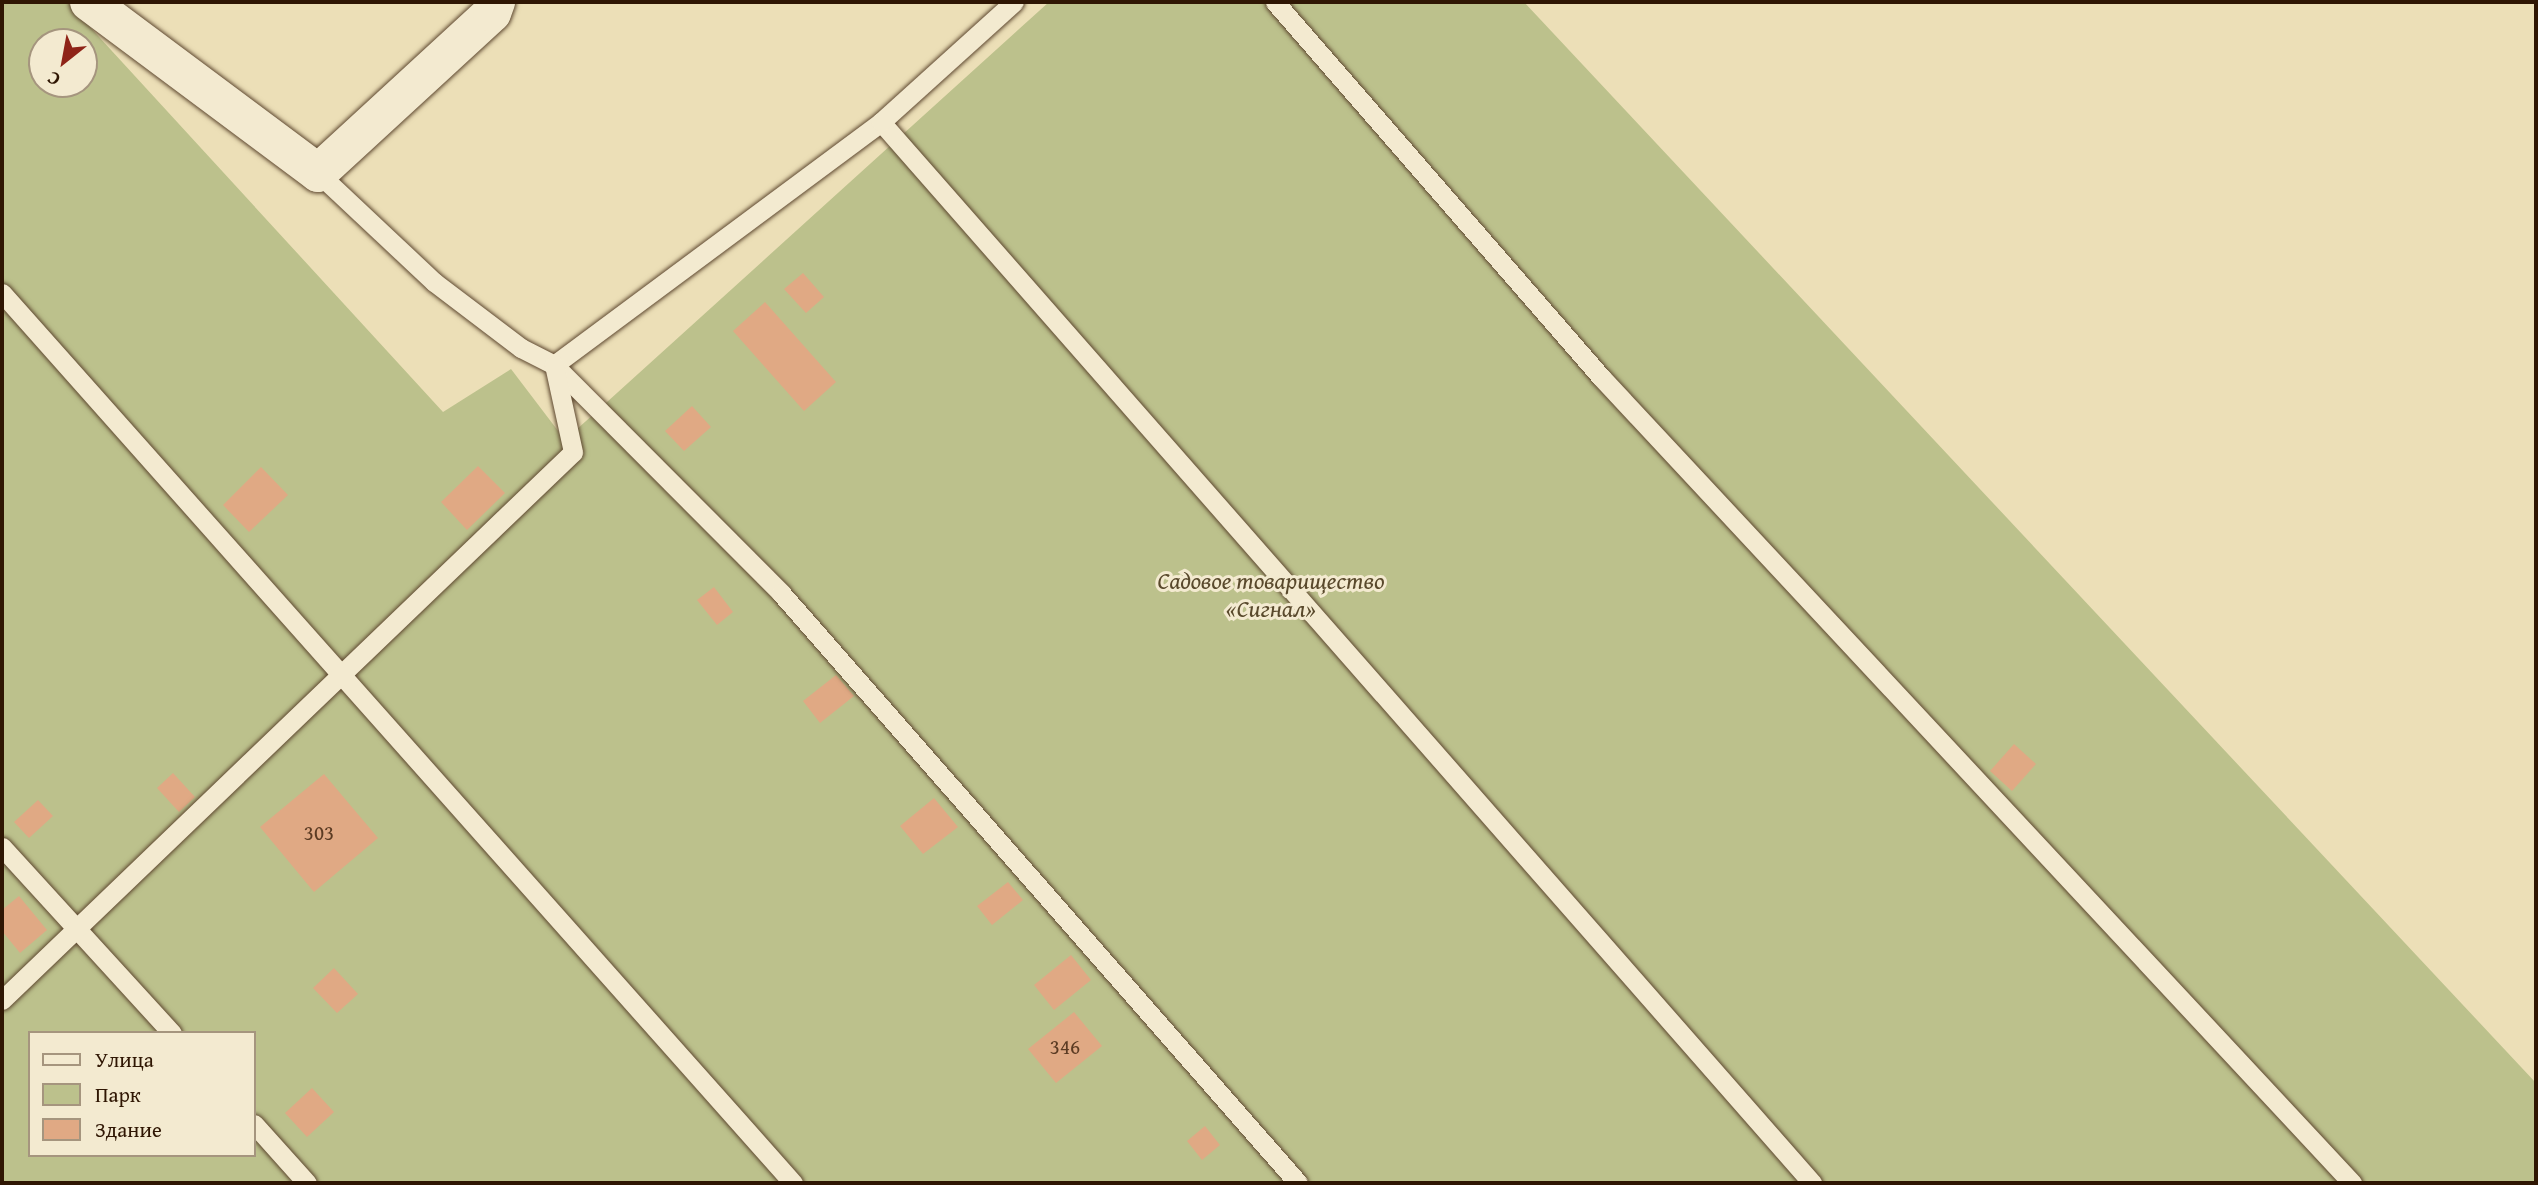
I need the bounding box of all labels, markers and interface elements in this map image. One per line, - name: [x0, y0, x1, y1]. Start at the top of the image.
- north arrow: [28, 28, 98, 98]
- text: С: [41, 65, 65, 94]
- park label: Садовое товарищество «Сигнал»: [1158, 567, 1384, 623]
- house number: 303: [304, 820, 334, 846]
- legend: [28, 1031, 256, 1157]
- house number: 346: [1050, 1034, 1080, 1060]
- text: Улица: [95, 1044, 154, 1075]
- text: Парк: [95, 1079, 141, 1110]
- text: Здание: [95, 1114, 162, 1145]

